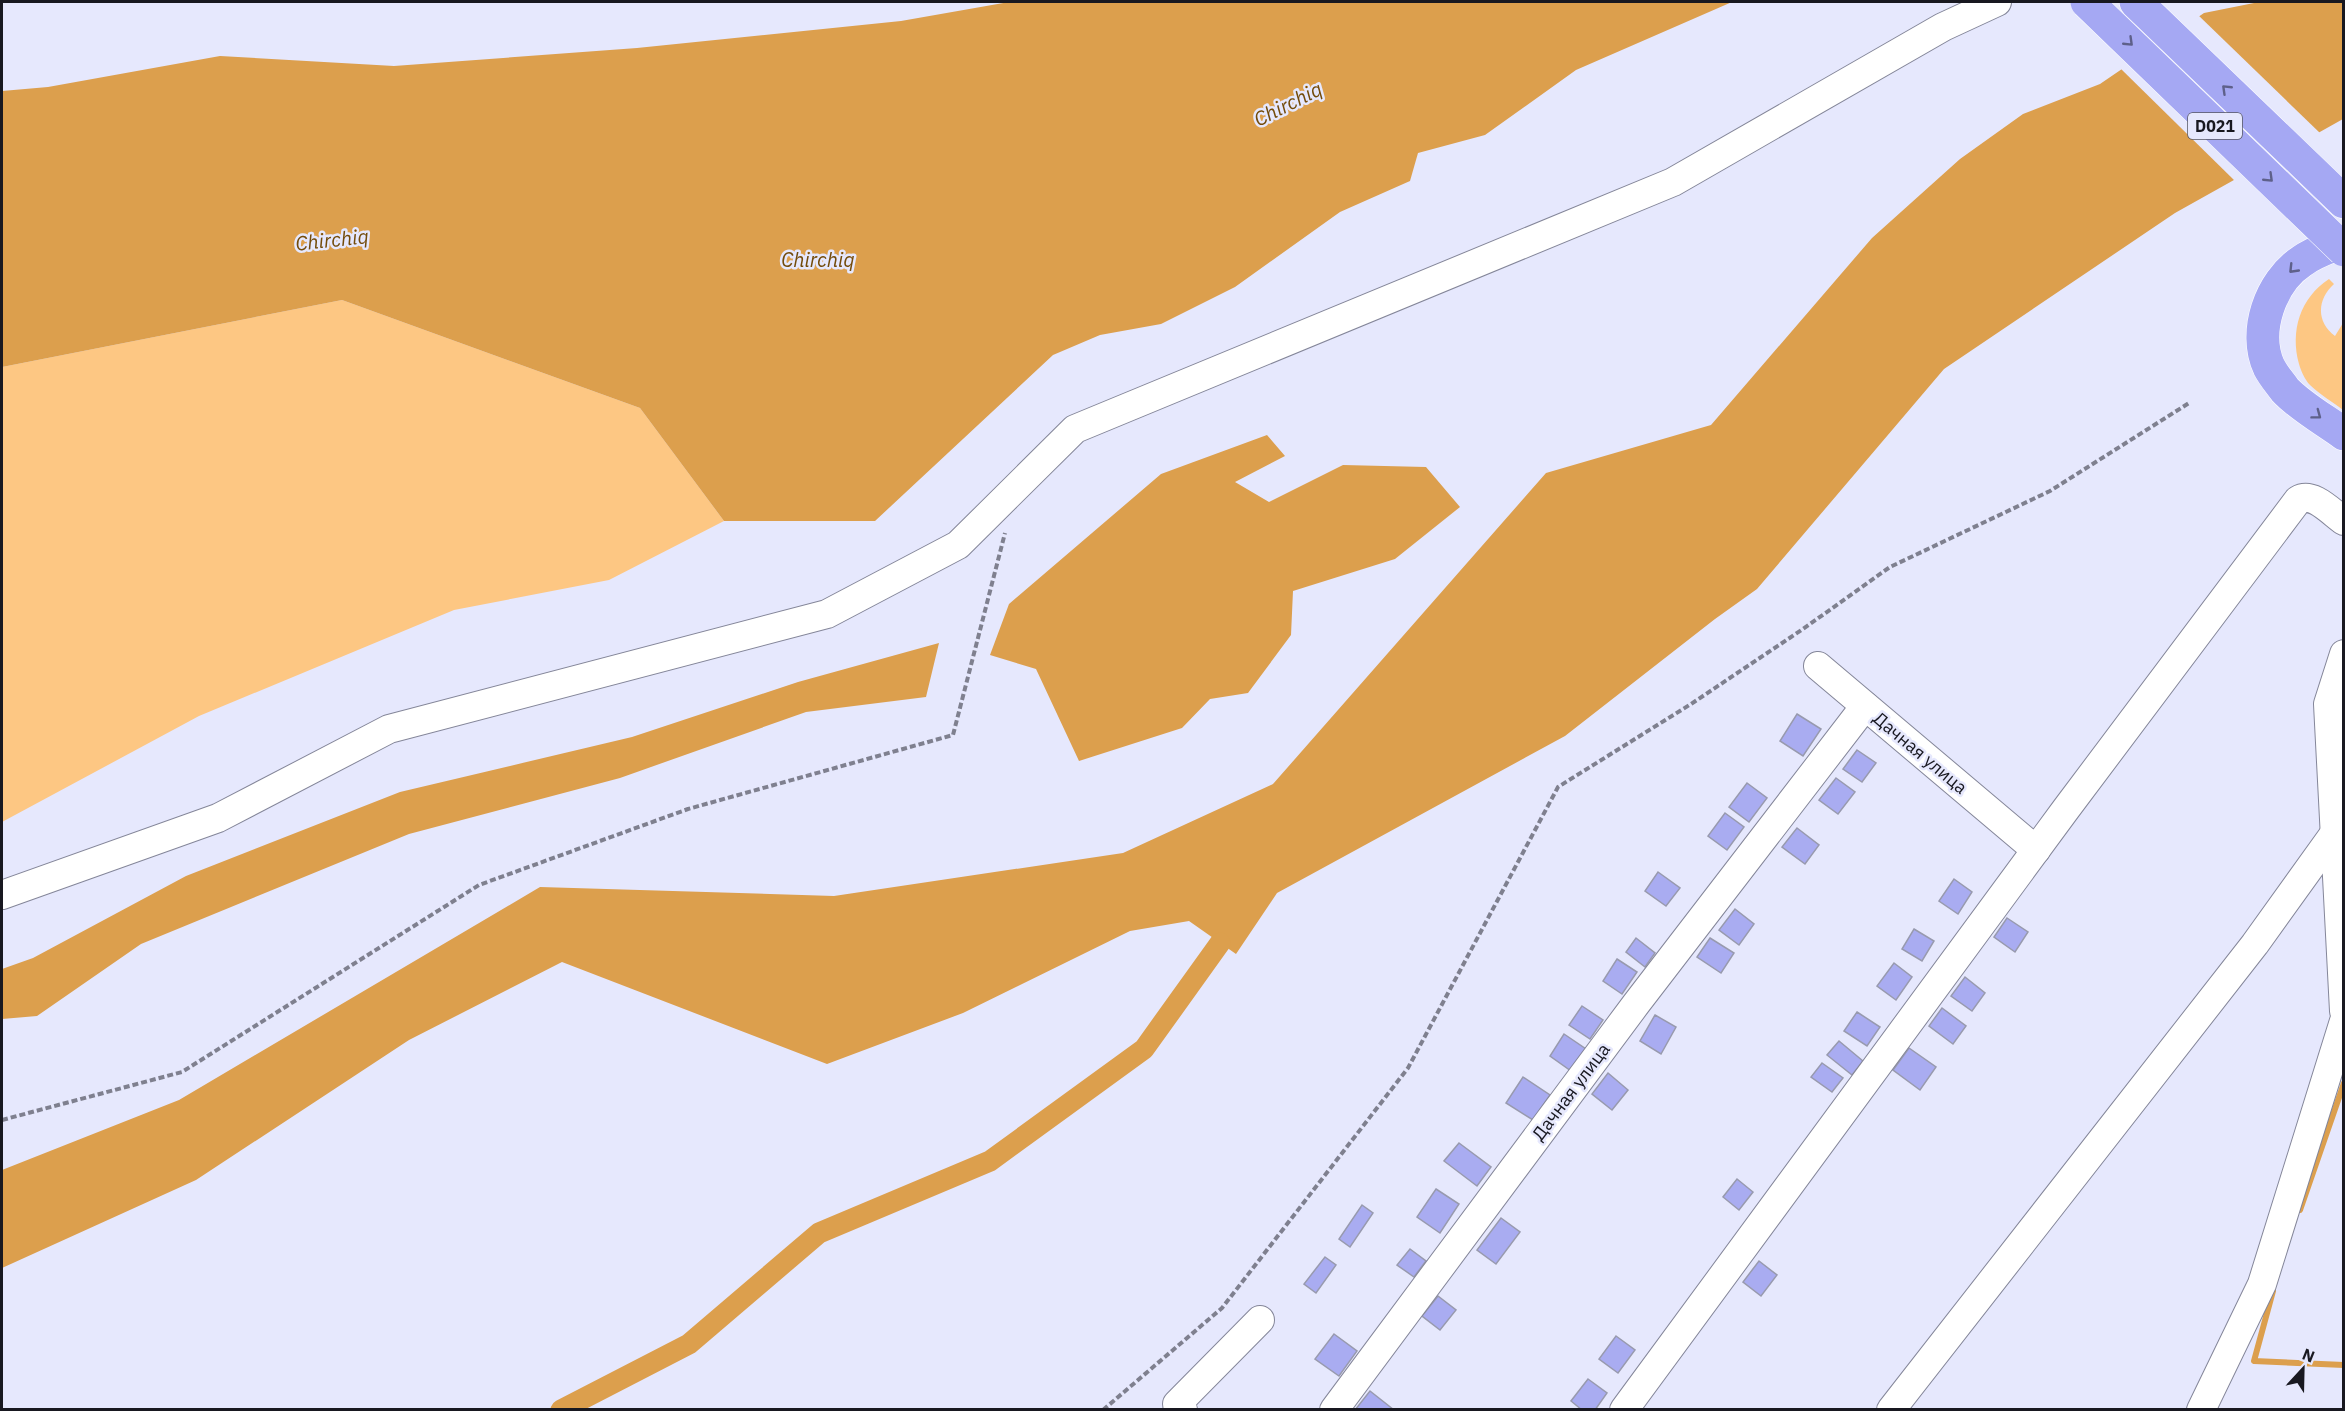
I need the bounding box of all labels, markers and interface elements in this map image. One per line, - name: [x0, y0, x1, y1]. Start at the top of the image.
- one-way arrow: [2122, 35, 2133, 46]
- water label: Chirchiq: [1249, 75, 1327, 132]
- one-way arrow: [2222, 85, 2233, 96]
- road number: D021: [2188, 113, 2242, 139]
- one-way arrow: [2263, 171, 2273, 182]
- water label: Chirchiq: [294, 222, 370, 257]
- water label: Chirchiq: [781, 246, 855, 273]
- one-way arrow: [2290, 262, 2301, 273]
- one-way arrow: [2310, 407, 2321, 418]
- street label: Дачная улица: [1868, 707, 1972, 799]
- street label: Дачная улица: [1527, 1038, 1615, 1145]
- north arrow: [2273, 1339, 2333, 1399]
- text: N: [2299, 1344, 2318, 1367]

